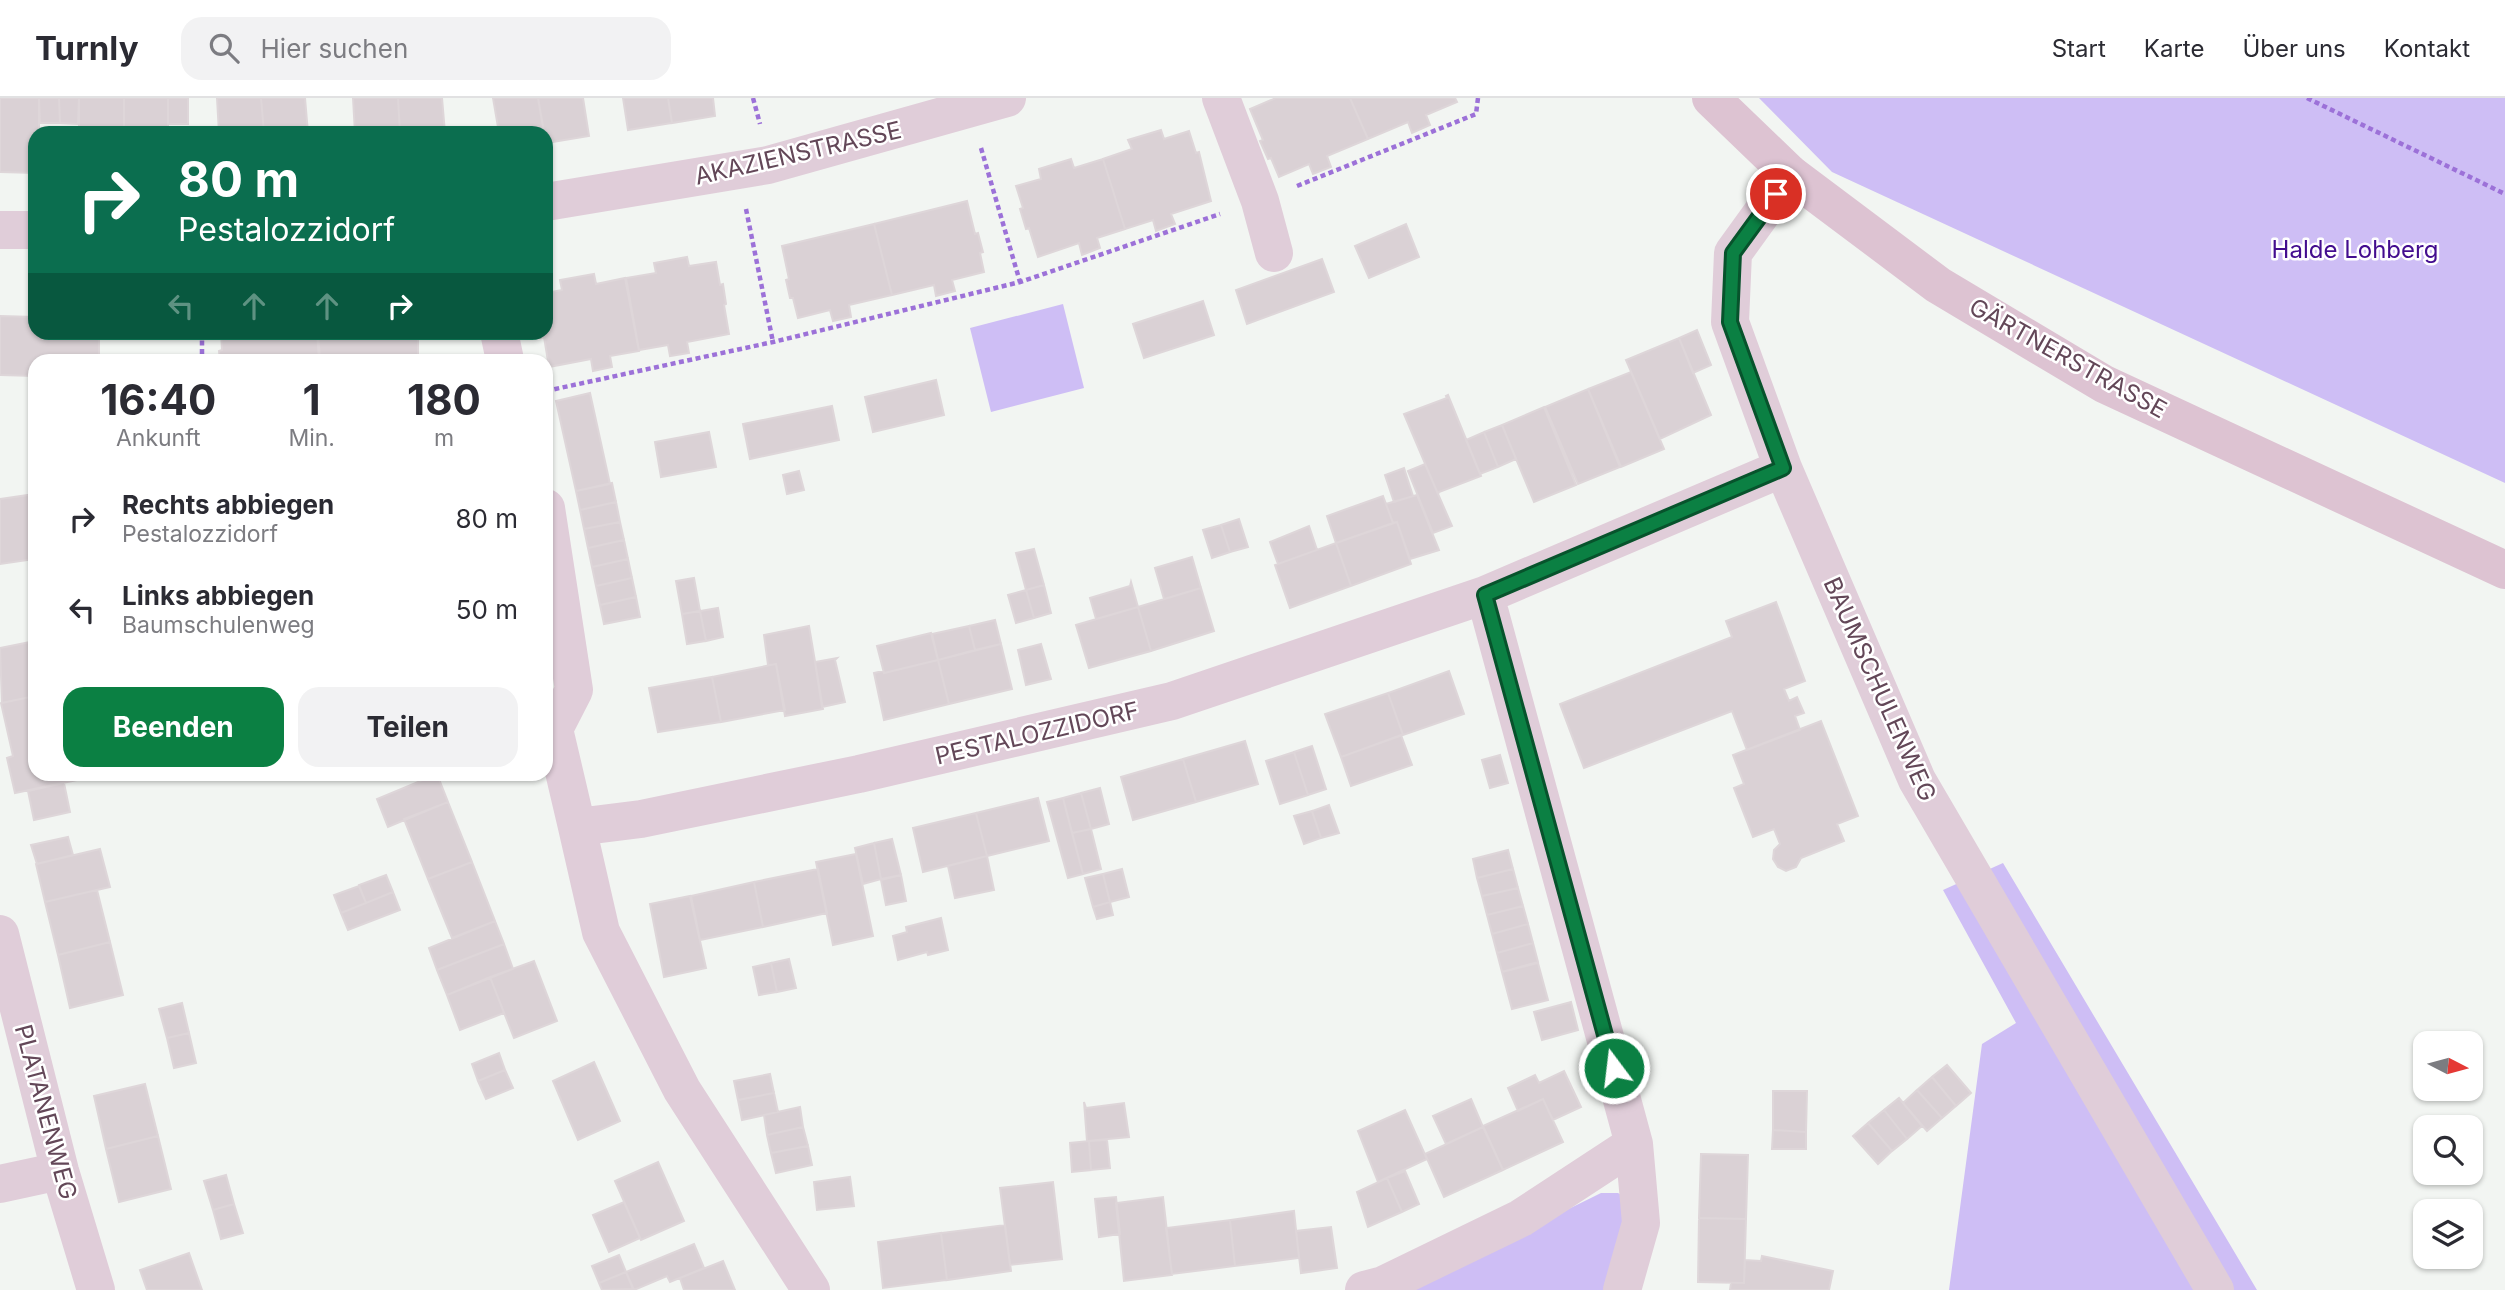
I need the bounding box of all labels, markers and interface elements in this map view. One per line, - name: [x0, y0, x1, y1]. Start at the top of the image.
- search box: [181, 17, 671, 80]
- text: Turnly: [35, 28, 139, 68]
- icon: search: [205, 29, 243, 67]
- text: Hier suchen: [261, 33, 408, 64]
- text: Start: [2052, 34, 2106, 63]
- text: Karte: [2144, 34, 2204, 63]
- text: Über uns: [2242, 34, 2346, 63]
- text: Kontakt: [2384, 34, 2470, 63]
- street label: AKAZIENSTRASSE: [692, 115, 904, 191]
- text: 80 m: [178, 150, 299, 209]
- icon: right: [63, 154, 154, 245]
- pin: [1746, 164, 1806, 224]
- icon: arrive: [1757, 175, 1795, 213]
- text: Pestalozzidorf: [178, 210, 395, 249]
- park label: Halde Lohberg: [2272, 235, 2438, 264]
- icon: left: [162, 287, 200, 325]
- icon: ahead: [235, 287, 273, 325]
- icon: ahead: [308, 287, 346, 325]
- icon: right: [381, 287, 419, 325]
- street label: GÄRTNERSTRASSE: [1964, 292, 2172, 424]
- text: 16:40: [100, 374, 216, 425]
- text: 1: [303, 374, 321, 425]
- text: 180: [407, 374, 481, 425]
- text: Ankunft: [116, 424, 200, 452]
- text: Min.: [288, 424, 335, 452]
- text: m: [434, 424, 454, 452]
- text: Rechts abbiegen: [122, 489, 334, 520]
- icon: right: [63, 500, 101, 538]
- text: 80 m: [455, 503, 518, 534]
- text: Pestalozzidorf: [122, 520, 278, 548]
- street label: BAUMSCHULENWEG: [1818, 573, 1942, 805]
- text: Links abbiegen: [122, 580, 314, 611]
- icon: left: [63, 591, 101, 629]
- text: 50 m: [456, 594, 518, 625]
- text: Baumschulenweg: [122, 611, 315, 639]
- button: Beenden: [63, 687, 284, 767]
- button: Teilen: [298, 687, 518, 767]
- street label: PESTALOZZIDORF: [932, 695, 1142, 771]
- street label: PLATANENWEG: [9, 1021, 83, 1203]
- position arrow: [1577, 1031, 1651, 1105]
- north arrow: [2413, 1031, 2483, 1101]
- map controls: [2413, 1031, 2483, 1269]
- button: search: [2413, 1115, 2483, 1185]
- button: layers: [2413, 1199, 2483, 1269]

